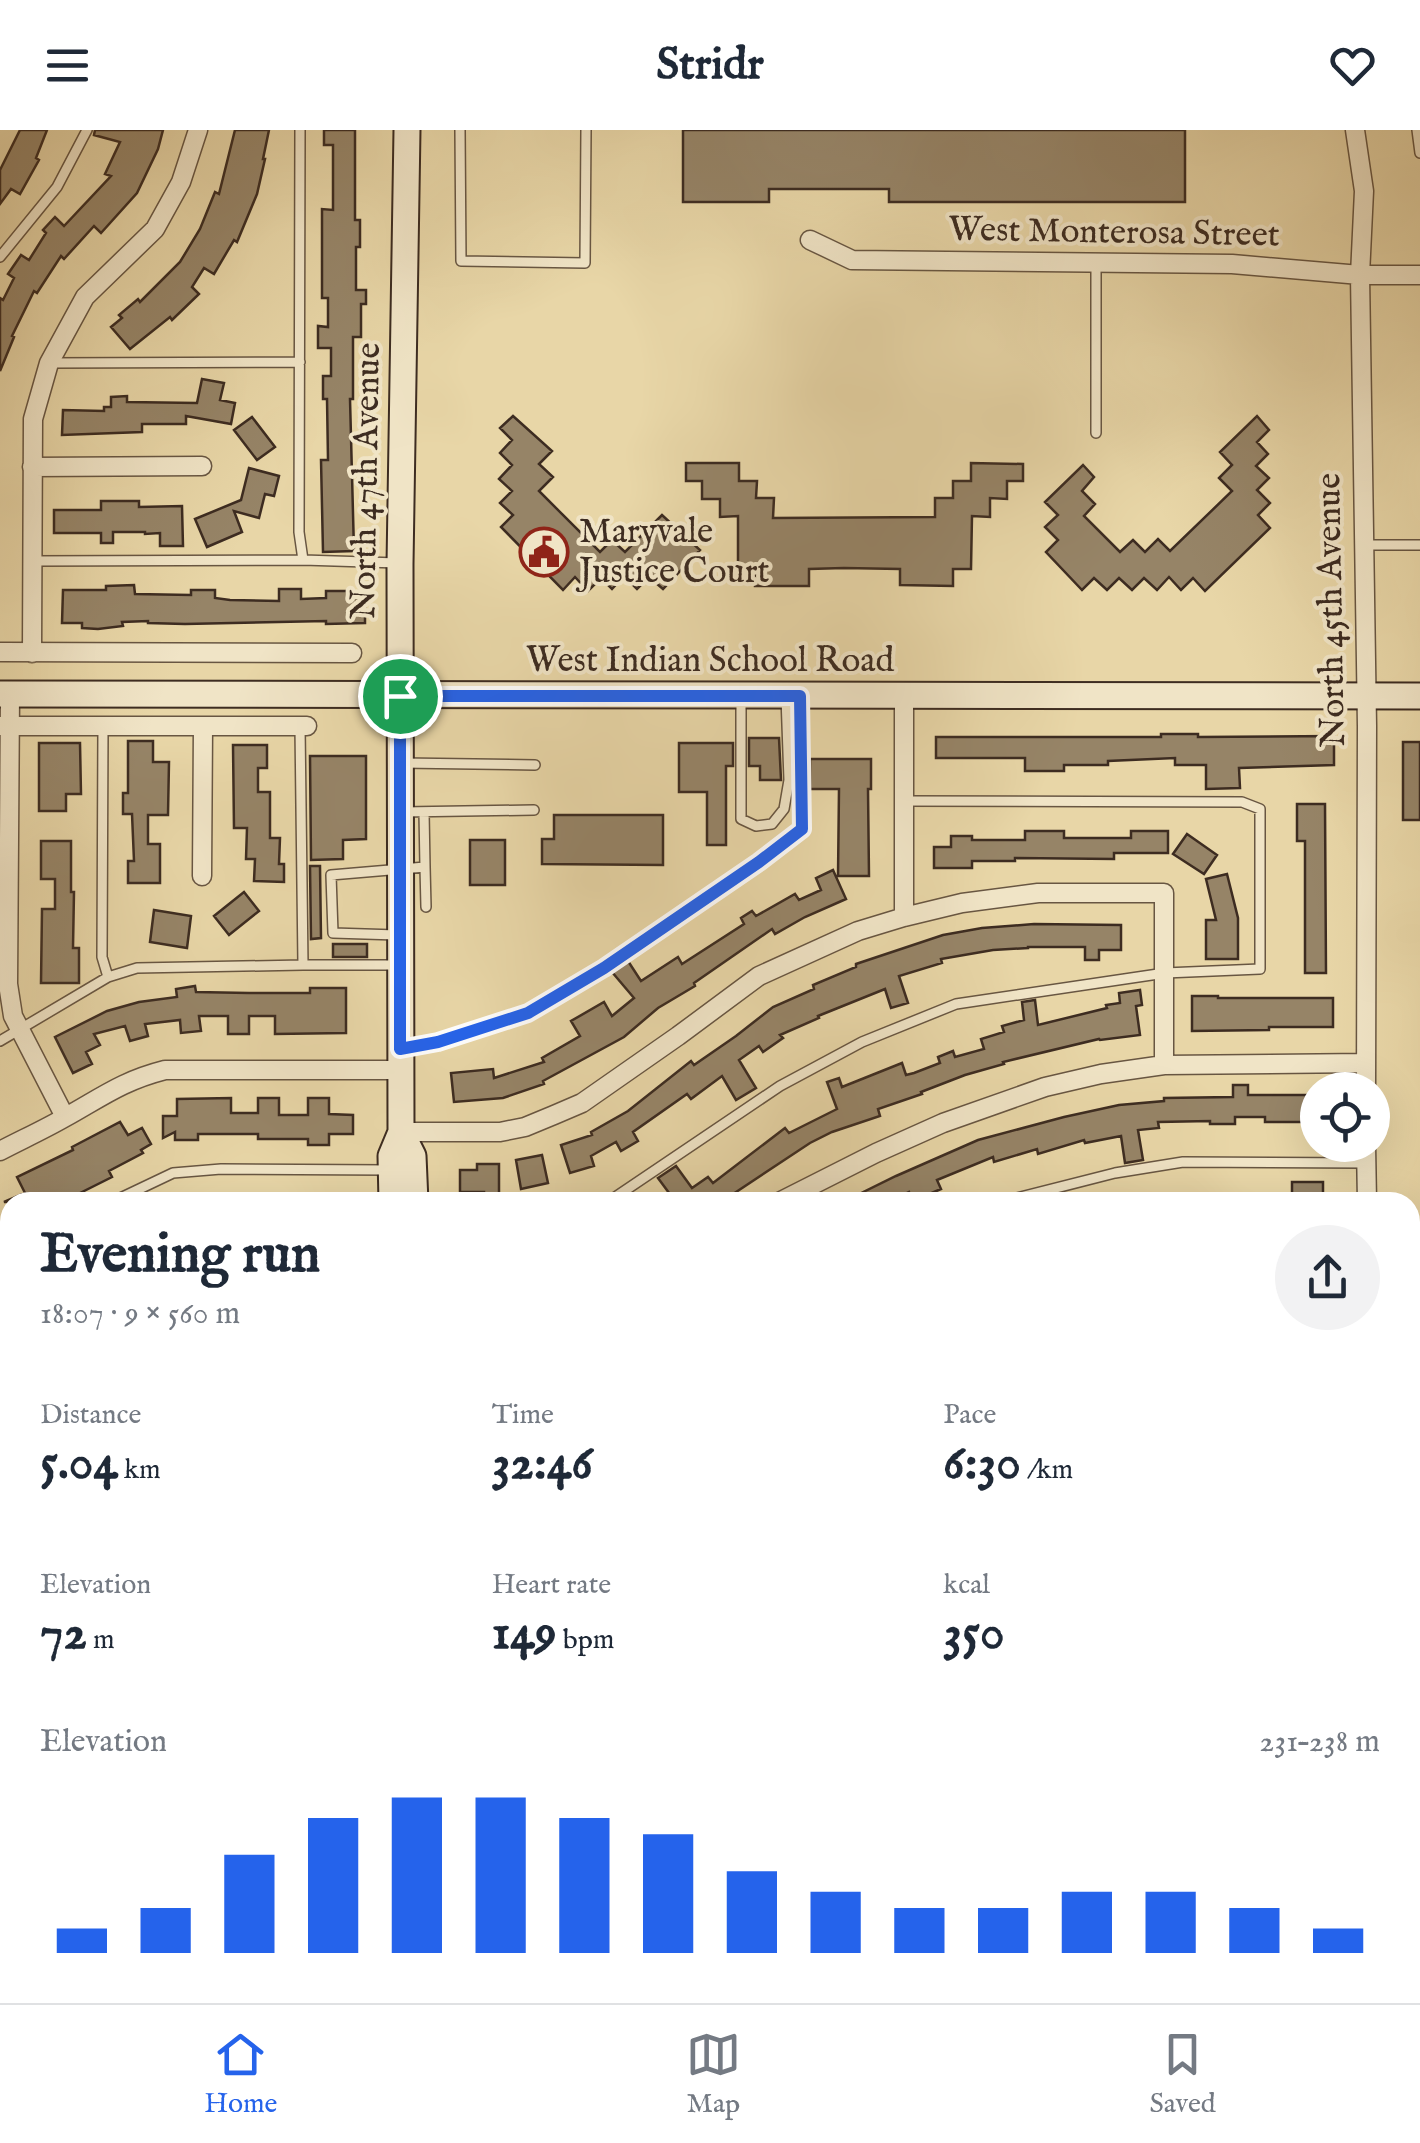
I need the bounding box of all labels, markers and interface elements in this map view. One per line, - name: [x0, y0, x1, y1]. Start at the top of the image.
- text: Stridr: [656, 37, 764, 94]
- icon: menu: [40, 38, 95, 93]
- icon: heart: [1325, 38, 1380, 93]
- street label: West Monterosa Street: [948, 208, 1280, 258]
- street label: North 47th Avenue: [342, 342, 392, 620]
- street label: North 45th Avenue: [1307, 473, 1357, 747]
- place label: Maryvale Justice Court: [575, 510, 770, 595]
- public building icon: Maryvale Justice Court: [518, 526, 570, 578]
- street label: West Indian School Road: [526, 639, 894, 684]
- pin: [358, 654, 443, 739]
- icon: arrive: [373, 669, 428, 724]
- map controls: [1300, 1072, 1390, 1162]
- button: locate: [1300, 1072, 1390, 1162]
- text: Evening run: [40, 1221, 320, 1291]
- button: share: [1275, 1225, 1380, 1330]
- text: 18:07 · 9 × 560 m: [40, 1294, 240, 1335]
- text: Distance: [40, 1398, 141, 1433]
- text: Time: [492, 1398, 554, 1433]
- text: Pace: [943, 1398, 996, 1433]
- text: 5.04: [40, 1433, 118, 1496]
- text: 32:46: [492, 1433, 593, 1496]
- text: 6:30: [943, 1433, 1021, 1496]
- text: km: [118, 1453, 161, 1488]
- text: /km: [1021, 1453, 1073, 1488]
- text: Elevation: [40, 1568, 151, 1603]
- text: Heart rate: [492, 1568, 611, 1603]
- text: kcal: [943, 1568, 990, 1603]
- text: 72: [40, 1603, 87, 1666]
- text: 149: [492, 1603, 557, 1666]
- text: 350: [943, 1603, 1005, 1666]
- text: m: [87, 1623, 115, 1658]
- text: bpm: [557, 1623, 614, 1658]
- text: Elevation: [40, 1722, 167, 1763]
- text: 231–238 m: [1259, 1722, 1380, 1763]
- tab: Home: [204, 2027, 277, 2122]
- tab: Map: [686, 2027, 741, 2122]
- tab: Saved: [1149, 2027, 1216, 2122]

